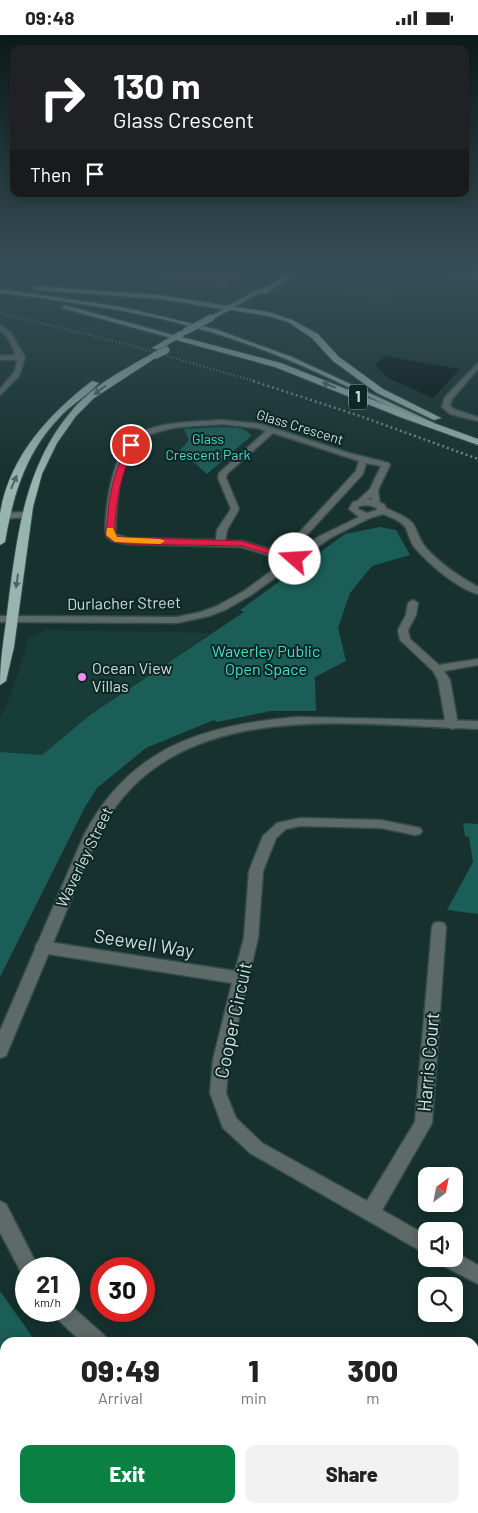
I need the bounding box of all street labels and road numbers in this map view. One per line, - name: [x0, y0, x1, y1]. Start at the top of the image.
- road number: 1: [349, 385, 367, 409]
- street label: Glass Crescent: [255, 405, 346, 448]
- street label: Durlacher Street: [67, 592, 181, 613]
- street label: Waverley Street: [51, 803, 116, 910]
- street label: Seewell Way: [92, 923, 196, 962]
- street label: Cooper Circuit: [209, 960, 256, 1080]
- street label: Harris Court: [412, 1011, 443, 1113]

